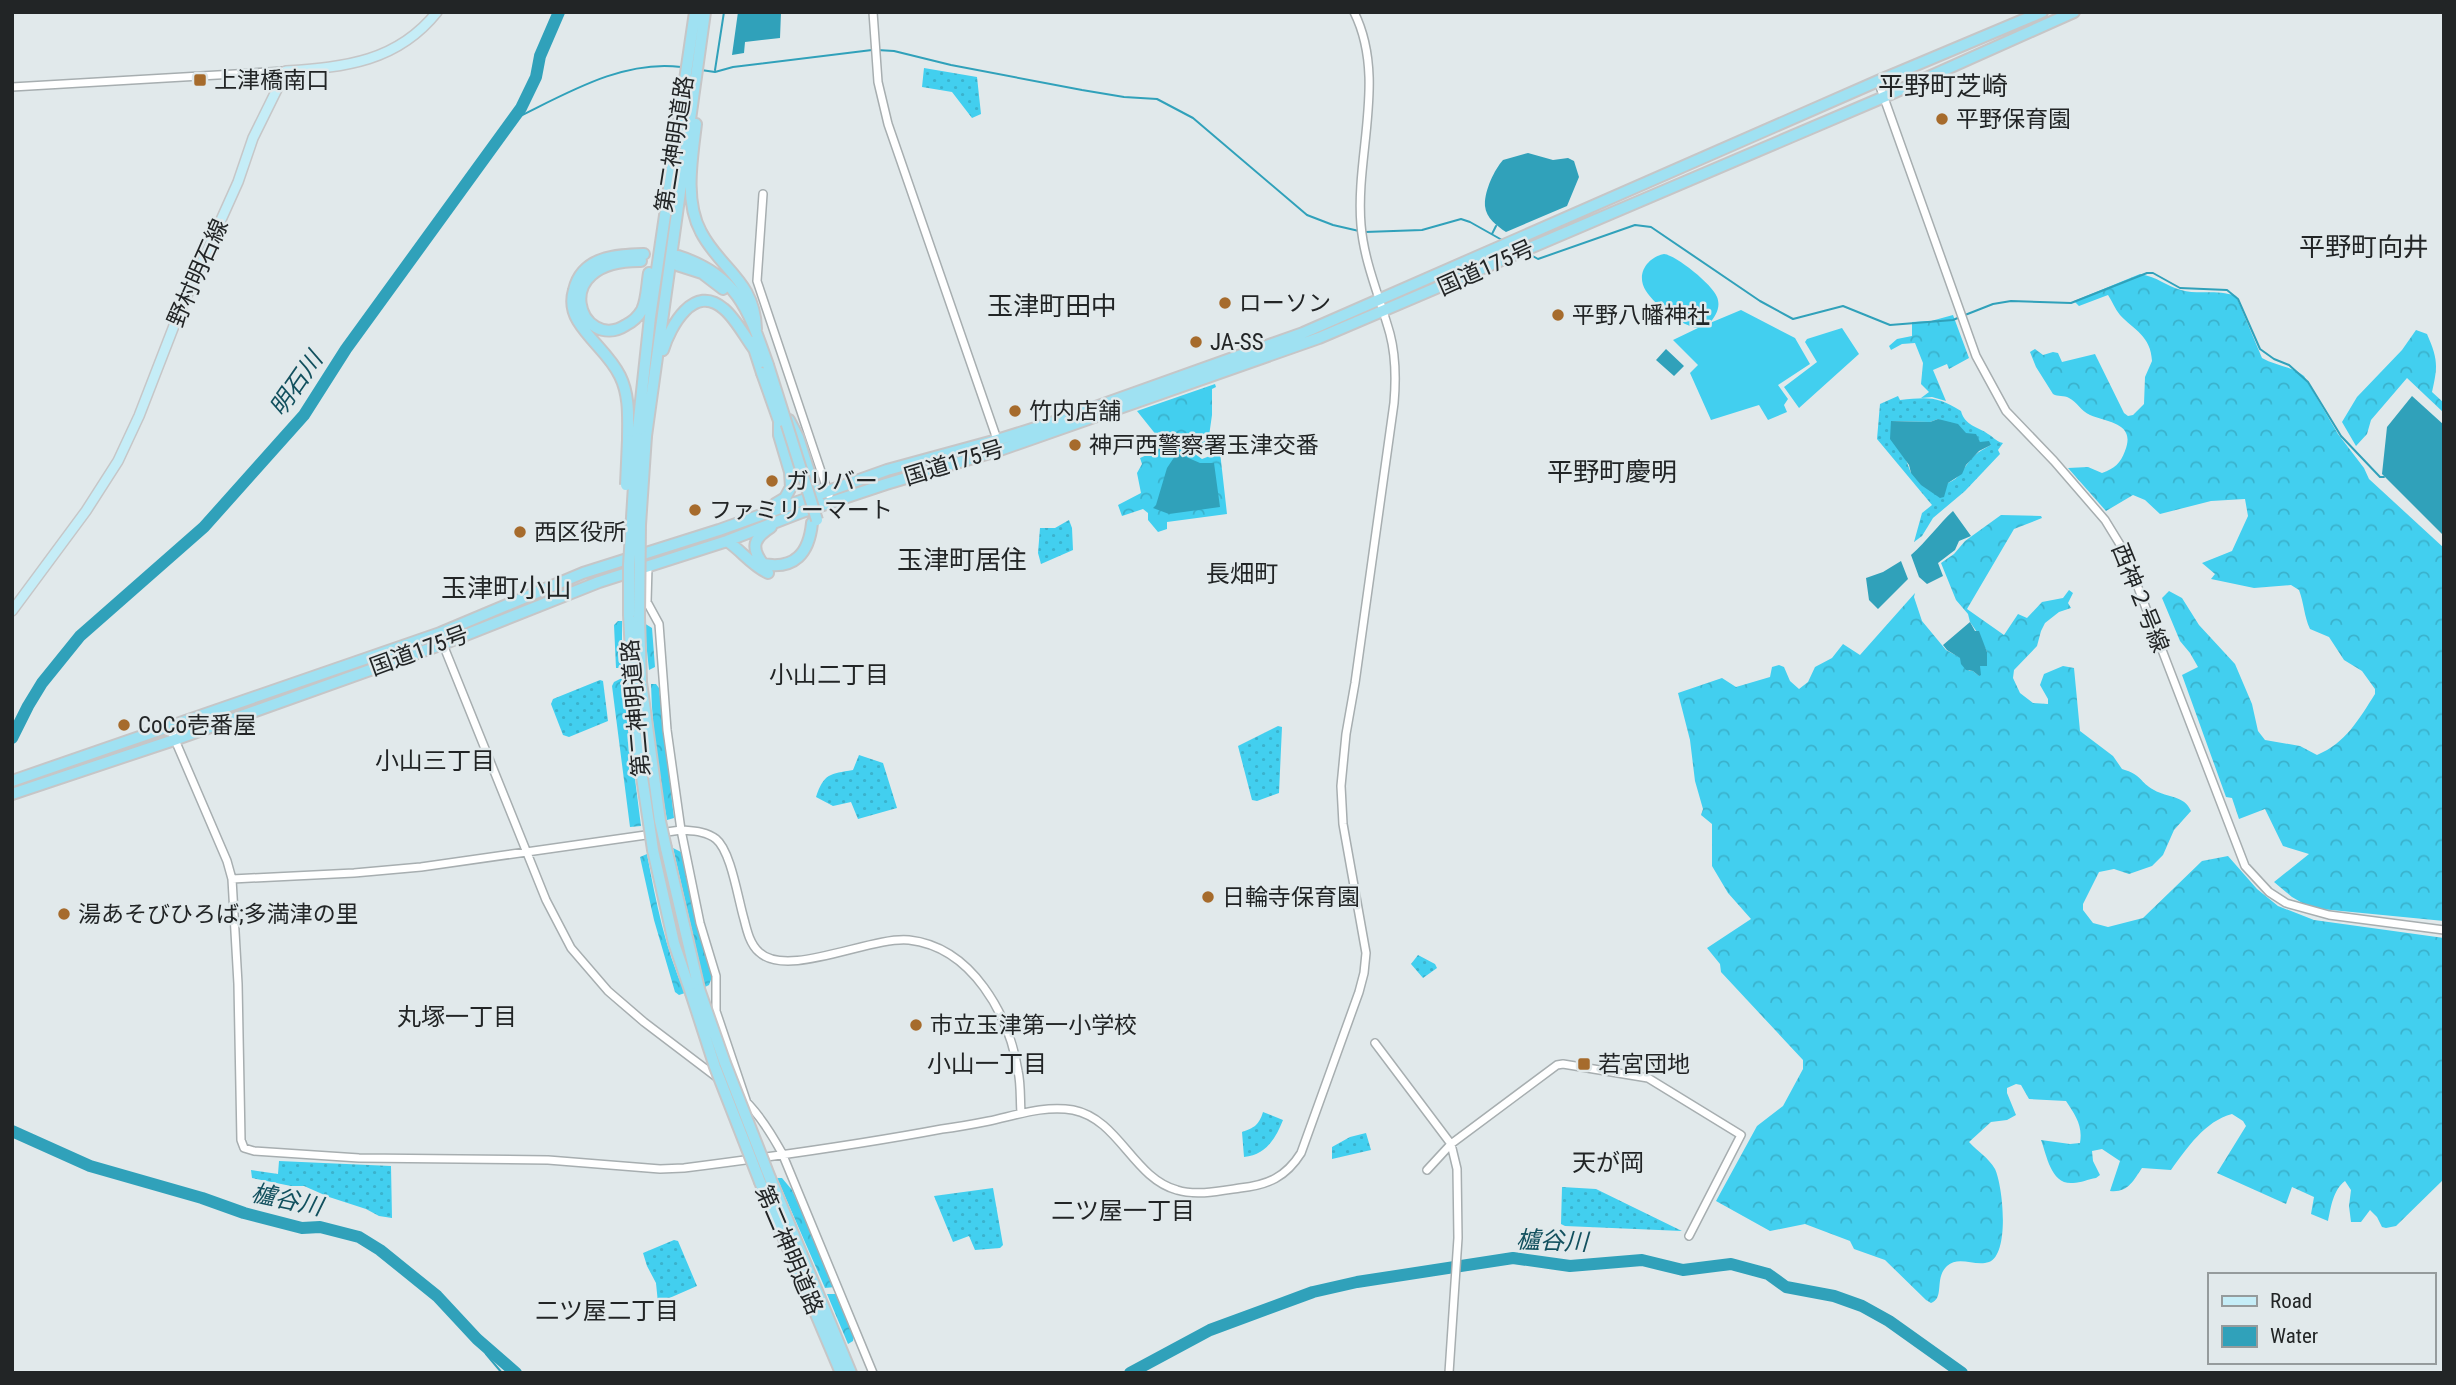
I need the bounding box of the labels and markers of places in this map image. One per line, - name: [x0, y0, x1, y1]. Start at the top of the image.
- place label: 上津橋南口: [214, 67, 329, 94]
- marker: 上津橋南口: [192, 72, 208, 88]
- place label: 平野保育園: [1956, 106, 2071, 133]
- marker: 平野保育園: [1934, 111, 1950, 127]
- place label: ローソン: [1239, 290, 1331, 317]
- marker: ローソン: [1217, 295, 1233, 311]
- place label: 平野八幡神社: [1572, 302, 1710, 329]
- marker: 平野八幡神社: [1550, 307, 1566, 323]
- place label: JA-SS: [1210, 329, 1264, 356]
- marker: JA-SS: [1188, 334, 1204, 350]
- place label: 竹内店舗: [1029, 398, 1121, 425]
- marker: 竹内店舗: [1007, 403, 1023, 419]
- place label: 神戸西警察署玉津交番: [1089, 432, 1319, 459]
- marker: 神戸西警察署玉津交番: [1067, 437, 1083, 453]
- place label: ガリバー: [786, 468, 878, 495]
- marker: ガリバー: [764, 473, 780, 489]
- place label: ファミリーマート: [709, 497, 893, 524]
- marker: ファミリーマート: [687, 502, 703, 518]
- place label: 西区役所: [534, 519, 626, 546]
- marker: 西区役所: [512, 524, 528, 540]
- place label: CoCo壱番屋: [138, 712, 256, 739]
- marker: CoCo壱番屋: [116, 717, 132, 733]
- place label: 日輪寺保育園: [1222, 884, 1360, 911]
- marker: 日輪寺保育園: [1200, 889, 1216, 905]
- place label: 湯あそびひろば;多満津の里: [78, 901, 359, 928]
- marker: 湯あそびひろば;多満津の里: [56, 906, 72, 922]
- place label: 市立玉津第一小学校: [930, 1012, 1137, 1039]
- marker: 市立玉津第一小学校: [908, 1017, 924, 1033]
- place label: 若宮団地: [1598, 1051, 1690, 1078]
- marker: 若宮団地: [1576, 1056, 1592, 1072]

